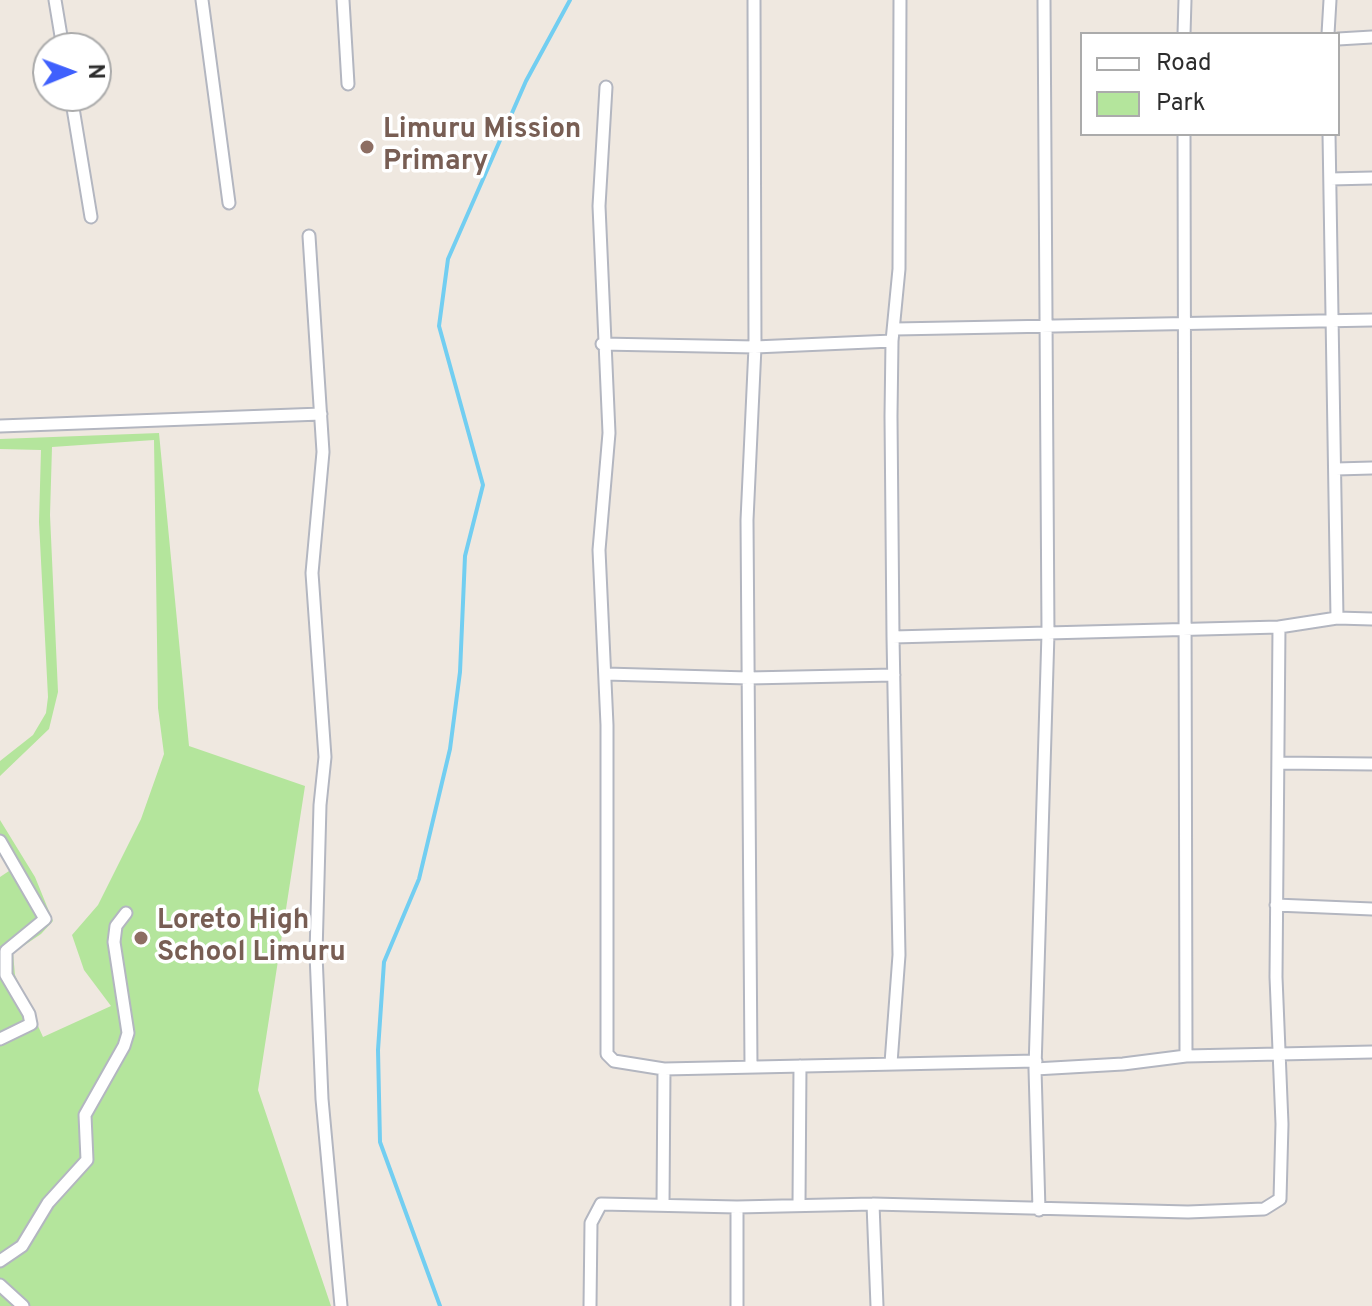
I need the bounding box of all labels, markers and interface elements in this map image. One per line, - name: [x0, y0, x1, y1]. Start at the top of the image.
- north arrow: [32, 32, 112, 112]
- legend: [1080, 32, 1340, 136]
- text: Road: [1156, 49, 1212, 79]
- text: N: [81, 63, 108, 80]
- text: Park: [1156, 89, 1206, 119]
- place label: Limuru Mission Primary: [383, 114, 581, 180]
- marker: Limuru Mission Primary: [358, 138, 376, 156]
- place label: Loreto High School Limuru: [157, 905, 346, 971]
- marker: Loreto High School Limuru: [132, 929, 150, 947]

